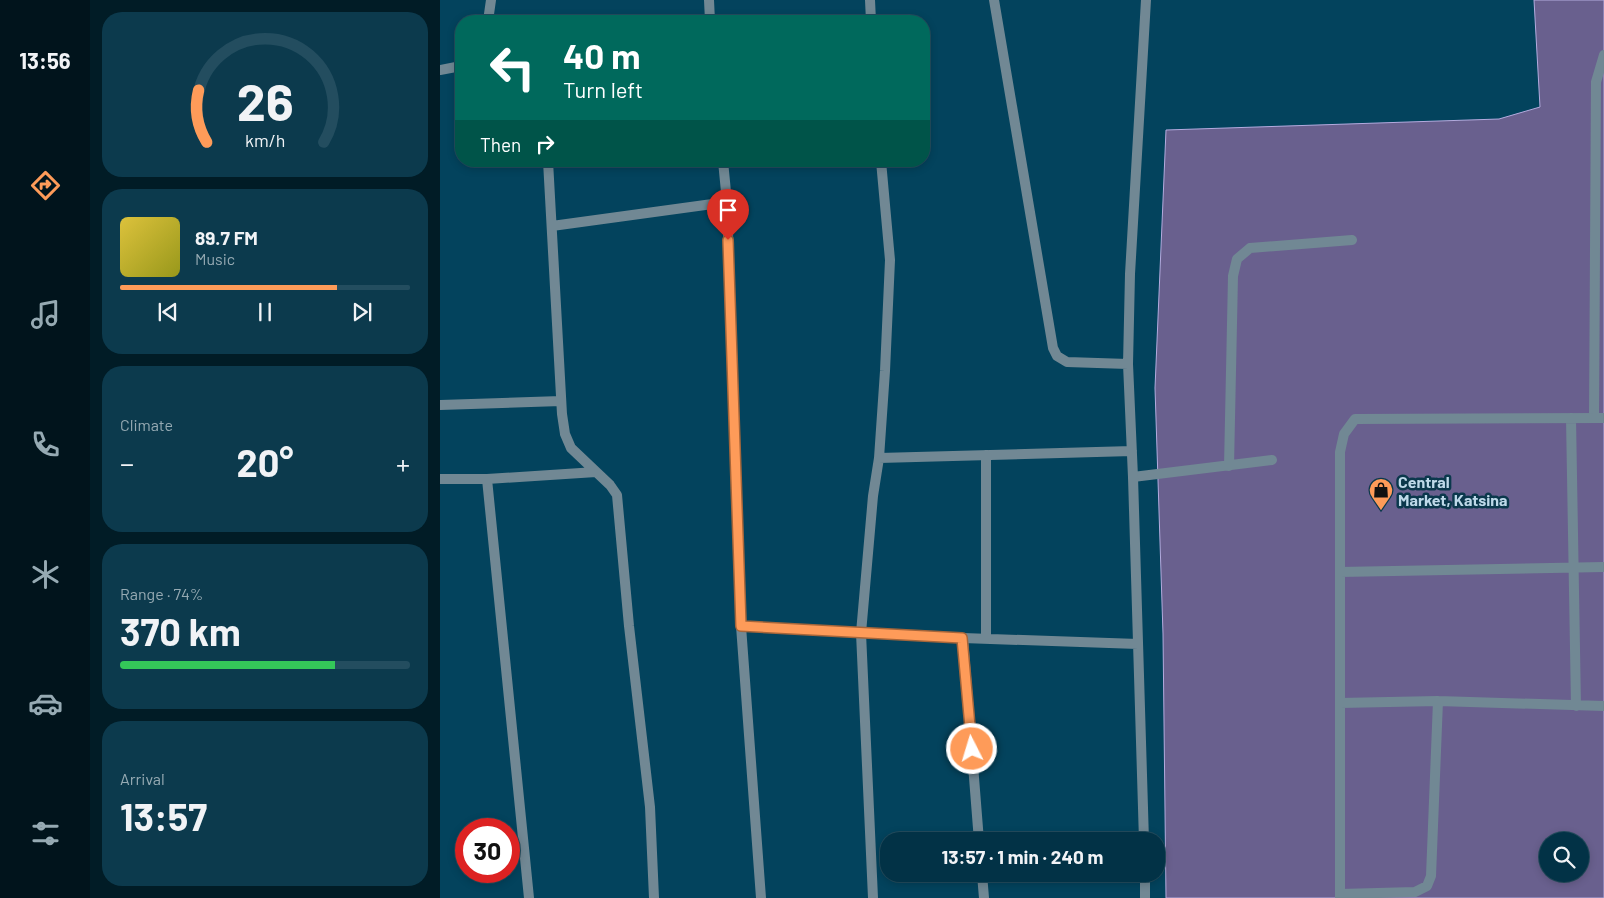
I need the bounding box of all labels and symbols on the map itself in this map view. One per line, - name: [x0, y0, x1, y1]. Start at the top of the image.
- pin: [707, 189, 749, 240]
- place label: Central Market, Katsina: [1398, 472, 1508, 509]
- shop icon: Central Market, Katsina: [1368, 477, 1394, 511]
- position arrow: [945, 722, 997, 774]
- speed limit sign: 30: [455, 818, 520, 883]

